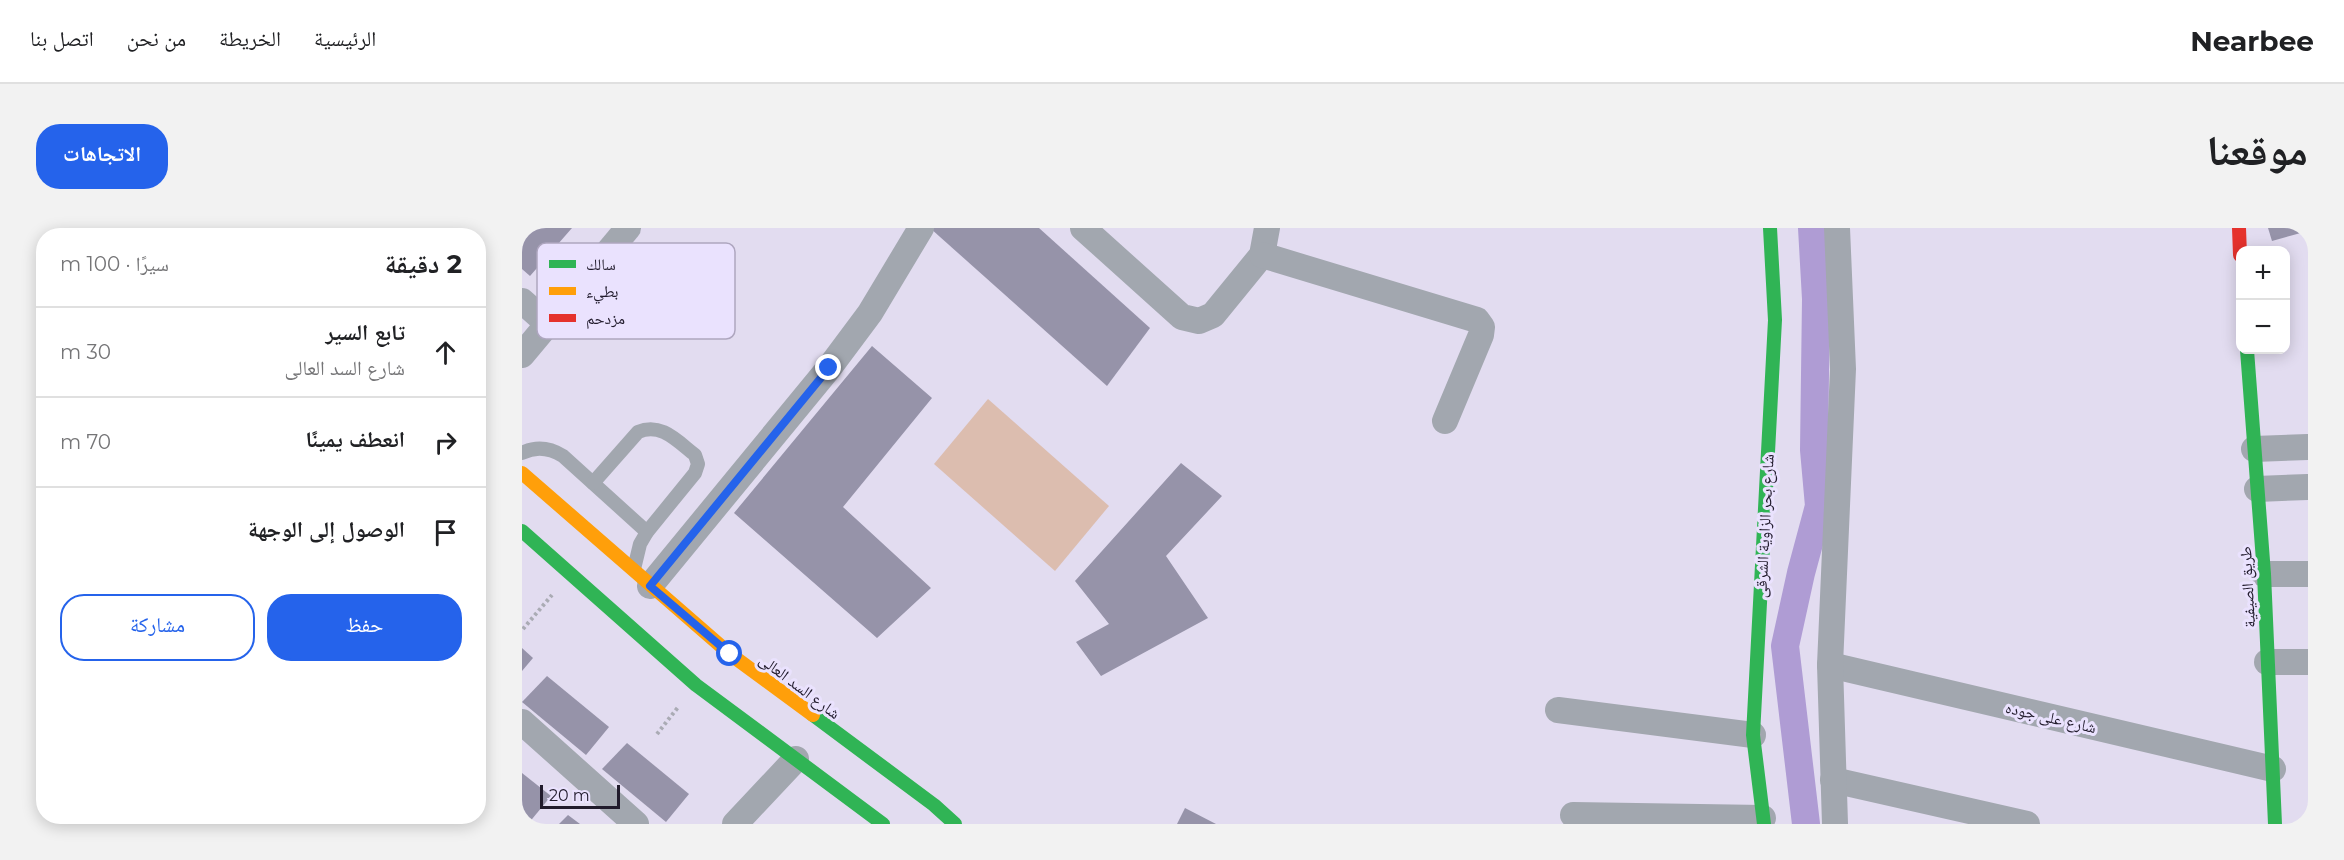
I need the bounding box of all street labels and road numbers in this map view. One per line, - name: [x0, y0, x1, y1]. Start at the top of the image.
- street label: شارع بحر الزاوية الشرقى: [1751, 454, 1779, 599]
- street label: طريق الصيفية: [2236, 546, 2260, 628]
- street label: شارع السد العالى: [755, 650, 844, 724]
- street label: شارع على جوده: [2003, 698, 2098, 738]

